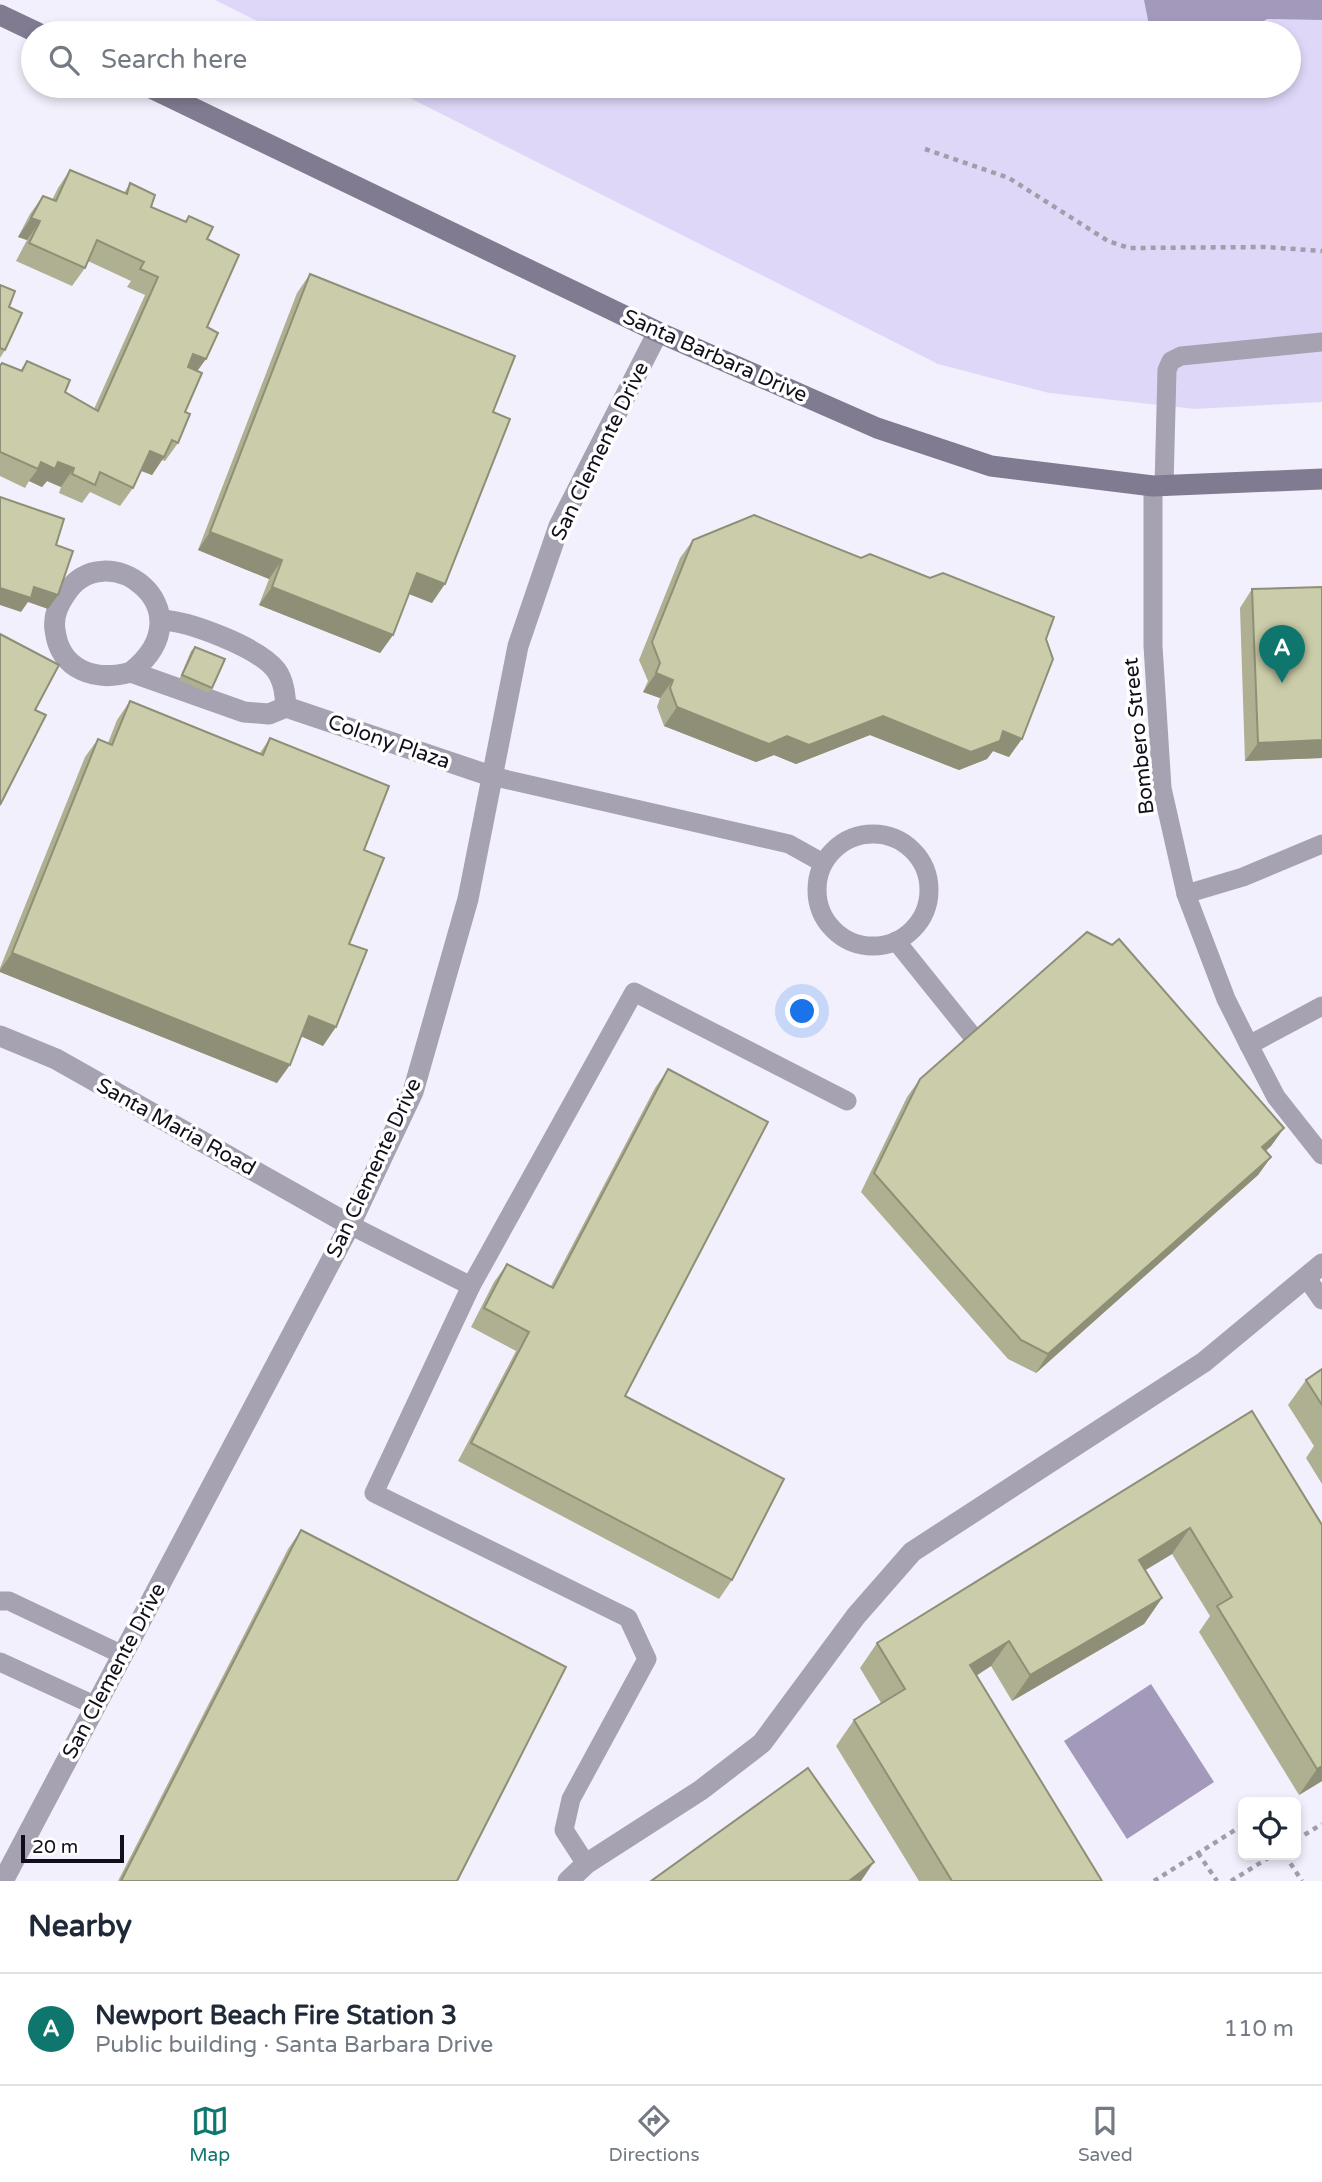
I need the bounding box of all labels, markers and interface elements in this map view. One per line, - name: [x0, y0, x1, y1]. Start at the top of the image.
- search box: [21, 21, 1301, 98]
- icon: search: [45, 41, 83, 79]
- text: Search here: [101, 44, 247, 75]
- street label: Santa Barbara Drive: [619, 304, 811, 408]
- street label: San Clemente Drive: [546, 358, 654, 544]
- pin: A: [1259, 625, 1305, 683]
- street label: Bombero Street: [1118, 656, 1160, 816]
- street label: Colony Plaza: [325, 709, 453, 775]
- your location: [785, 994, 819, 1028]
- street label: Santa Maria Road: [92, 1073, 260, 1181]
- street label: San Clemente Drive: [321, 1074, 427, 1262]
- street label: San Clemente Drive: [57, 1579, 171, 1763]
- map controls: [1238, 1797, 1301, 1860]
- button: locate: [1238, 1797, 1301, 1860]
- scale bar: [21, 1832, 124, 1864]
- text: 20 m: [32, 1836, 78, 1858]
- text: Nearby: [28, 1908, 132, 1945]
- text: Newport Beach Fire Station 3: [95, 2000, 457, 2031]
- text: A: [42, 2015, 60, 2043]
- text: 110 m: [1224, 2015, 1294, 2043]
- text: Public building · Santa Barbara Drive: [95, 2031, 493, 2059]
- tab: Map: [189, 2102, 230, 2166]
- tab: Directions: [609, 2102, 700, 2166]
- tab: Saved: [1078, 2102, 1133, 2166]

